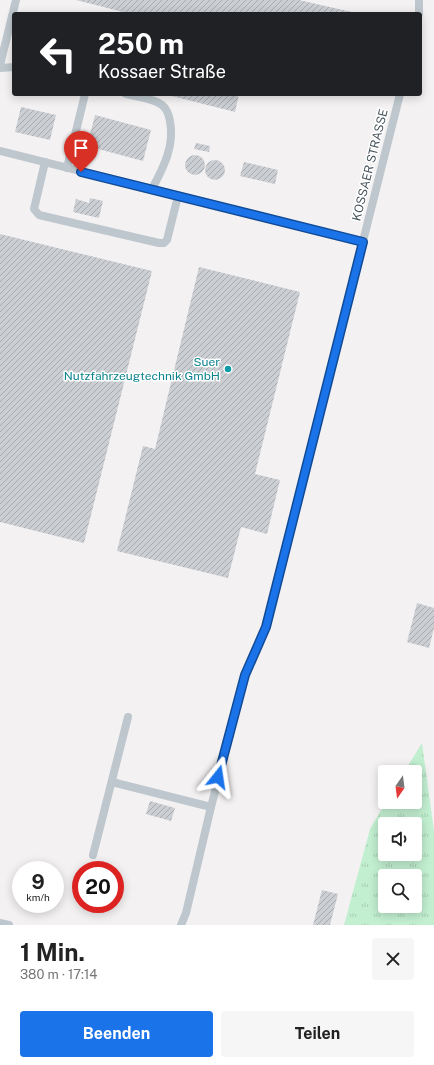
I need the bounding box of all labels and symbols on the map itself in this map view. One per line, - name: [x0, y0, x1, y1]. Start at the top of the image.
- street label: KOSSAER STRASSE: [349, 107, 391, 223]
- pin: [64, 131, 98, 172]
- place label: Suer Nutzfahrzeugtechnik GmbH: [64, 355, 220, 383]
- marker: Suer Nutzfahrzeugtechnik GmbH: [223, 364, 233, 374]
- position arrow: [197, 756, 239, 798]
- north arrow: [378, 765, 422, 809]
- speed limit sign: 20: [72, 861, 124, 913]

